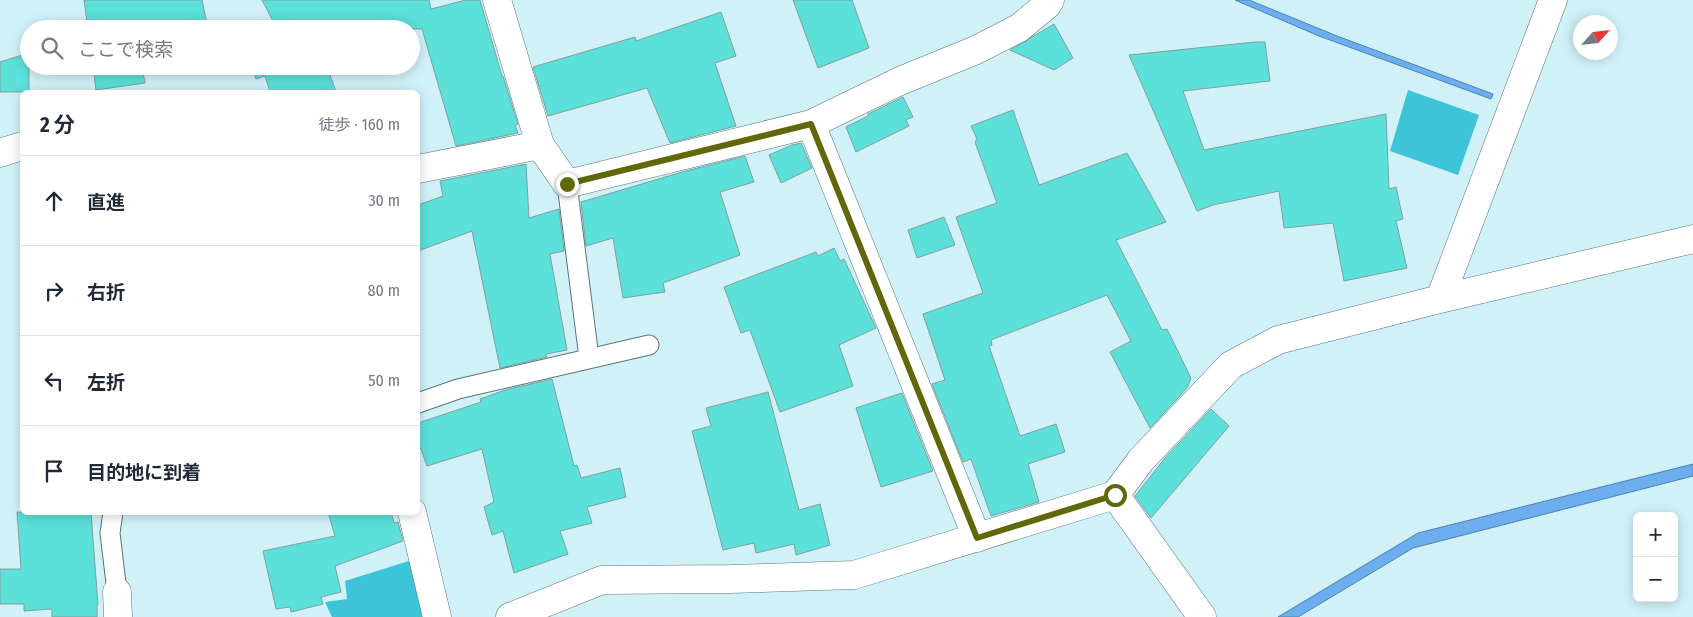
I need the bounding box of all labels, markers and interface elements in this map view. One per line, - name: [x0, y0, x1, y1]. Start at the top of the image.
- north arrow: [1573, 15, 1618, 60]
- search box: [20, 20, 420, 75]
- icon: search: [38, 34, 66, 62]
- text: ここで検索: [78, 38, 173, 61]
- text: 2 分: [40, 112, 75, 138]
- text: 徒歩 · 160 m: [319, 115, 400, 134]
- route end: [556, 173, 579, 196]
- icon: ahead: [40, 187, 68, 215]
- text: 直進: [87, 191, 125, 214]
- text: 30 m: [368, 191, 400, 210]
- icon: right: [40, 277, 68, 305]
- text: 右折: [87, 281, 125, 304]
- text: 80 m: [368, 281, 400, 300]
- icon: left: [40, 367, 68, 395]
- text: 左折: [87, 371, 125, 394]
- text: 50 m: [368, 371, 400, 390]
- icon: arrive: [40, 457, 68, 485]
- text: 目的地に到着: [87, 461, 201, 484]
- route start: [1104, 484, 1127, 507]
- map controls: [1633, 512, 1678, 602]
- button: +: [1633, 512, 1678, 557]
- button: −: [1633, 557, 1678, 602]

